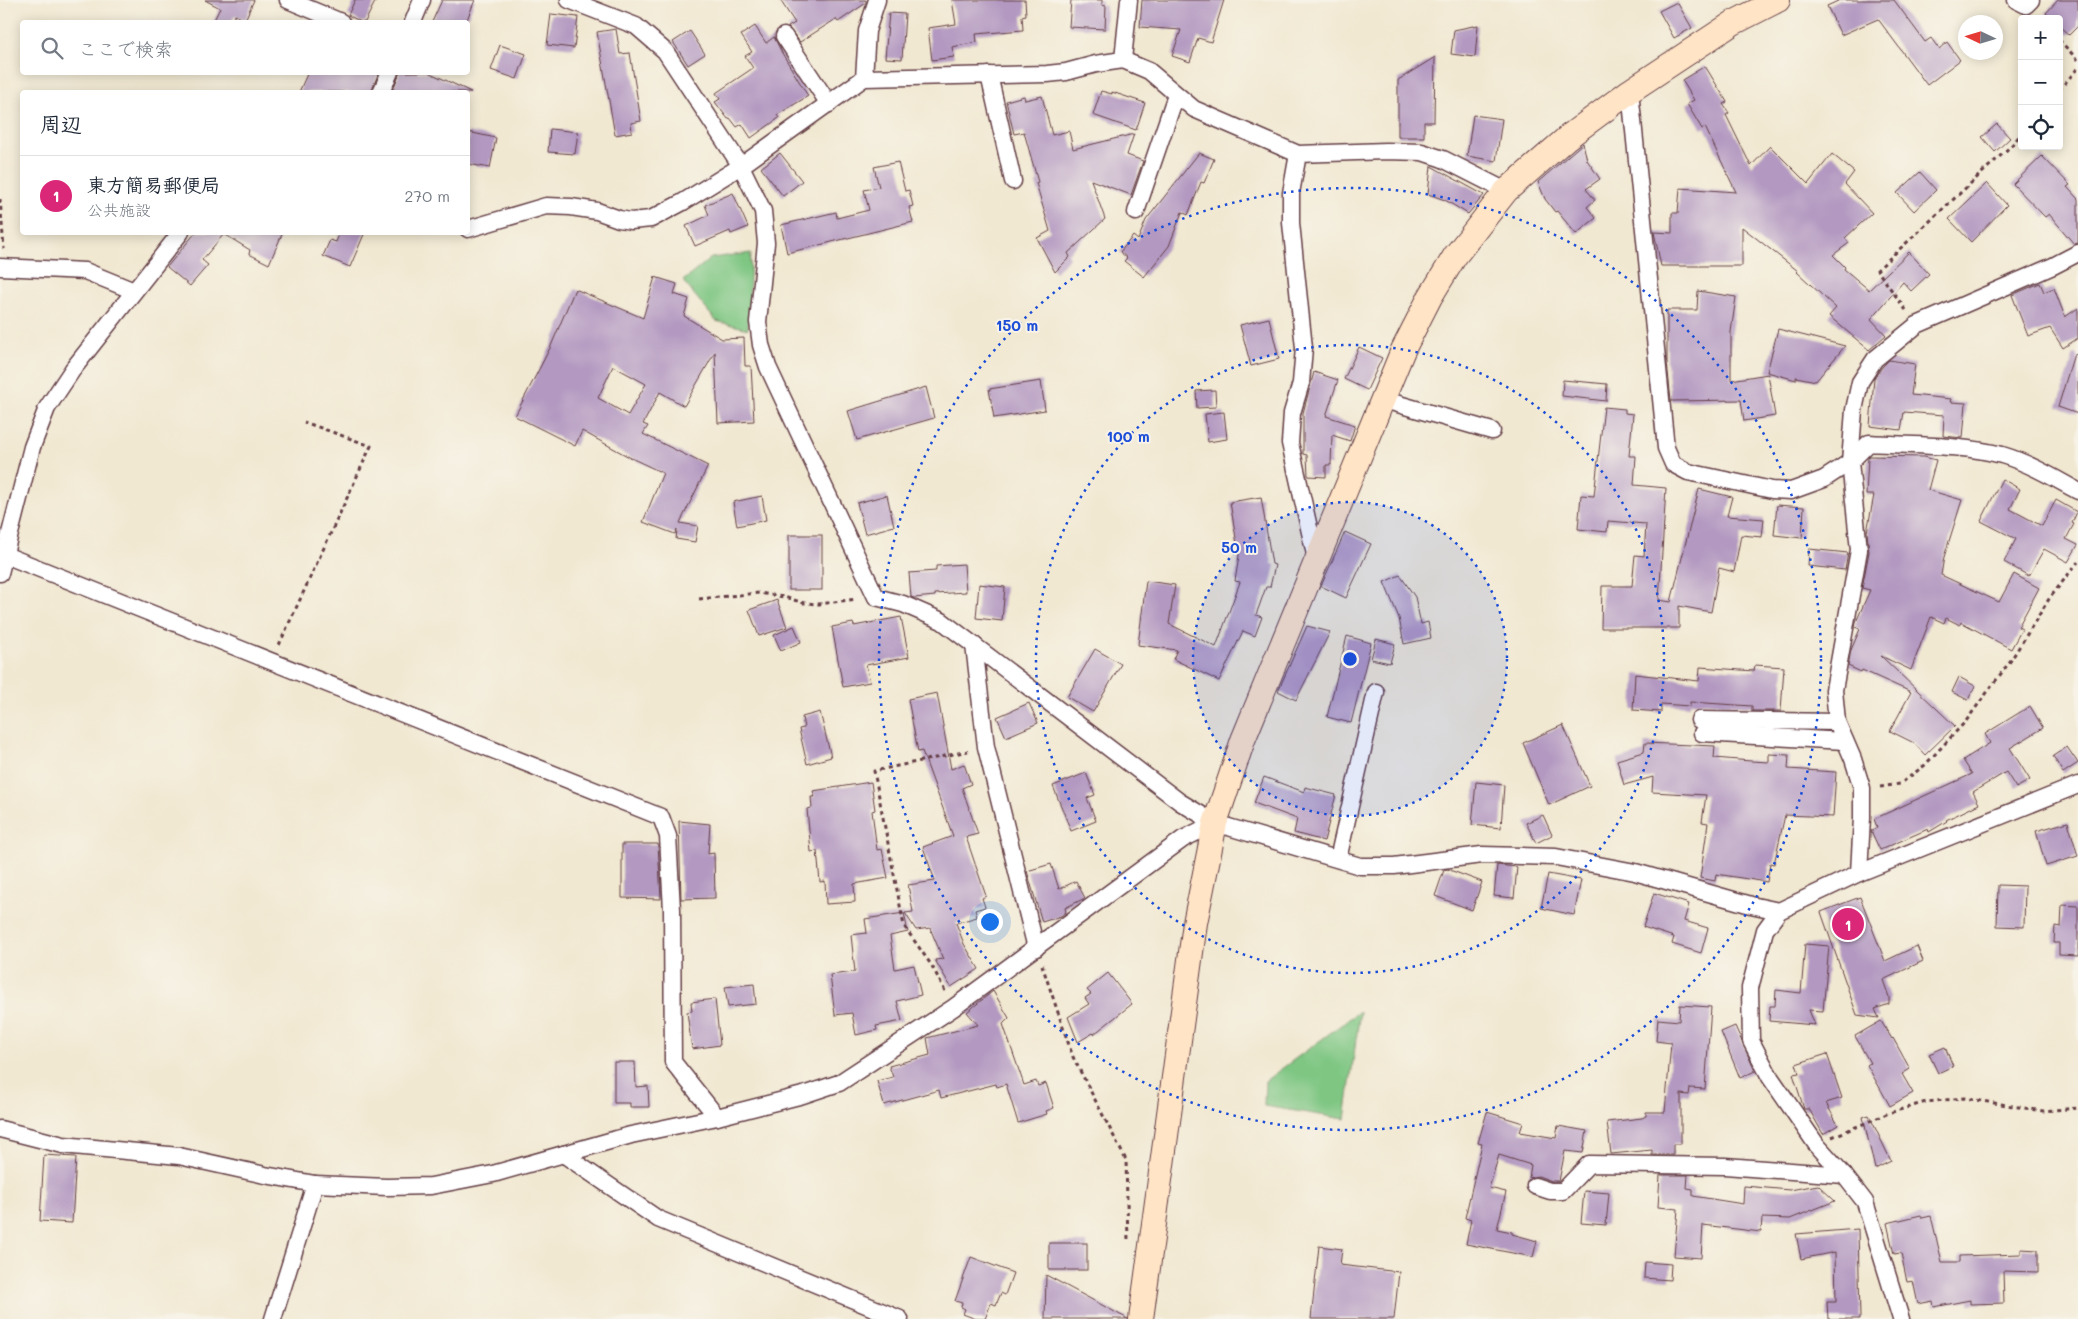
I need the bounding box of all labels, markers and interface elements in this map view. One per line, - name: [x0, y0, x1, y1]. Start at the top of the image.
- north arrow: [1958, 15, 2003, 60]
- map controls: [2018, 15, 2063, 150]
- button: +: [2018, 15, 2063, 60]
- search box: [20, 20, 470, 75]
- icon: search: [38, 34, 66, 62]
- text: ここで検索: [78, 36, 173, 61]
- button: −: [2018, 60, 2063, 105]
- button: locate: [2018, 105, 2063, 150]
- text: 周辺: [40, 110, 82, 137]
- text: 東方簡易郵便局: [87, 172, 220, 197]
- text: 1: [52, 185, 60, 206]
- text: 270 m: [404, 185, 450, 206]
- text: 公共施設: [87, 199, 151, 220]
- text: 150 m: [996, 315, 1038, 335]
- text: 100 m: [1106, 426, 1150, 446]
- text: 50 m: [1221, 537, 1257, 557]
- centre of rings: [1341, 650, 1359, 668]
- pin: 1: [1832, 905, 1864, 943]
- your location: [977, 909, 1003, 935]

